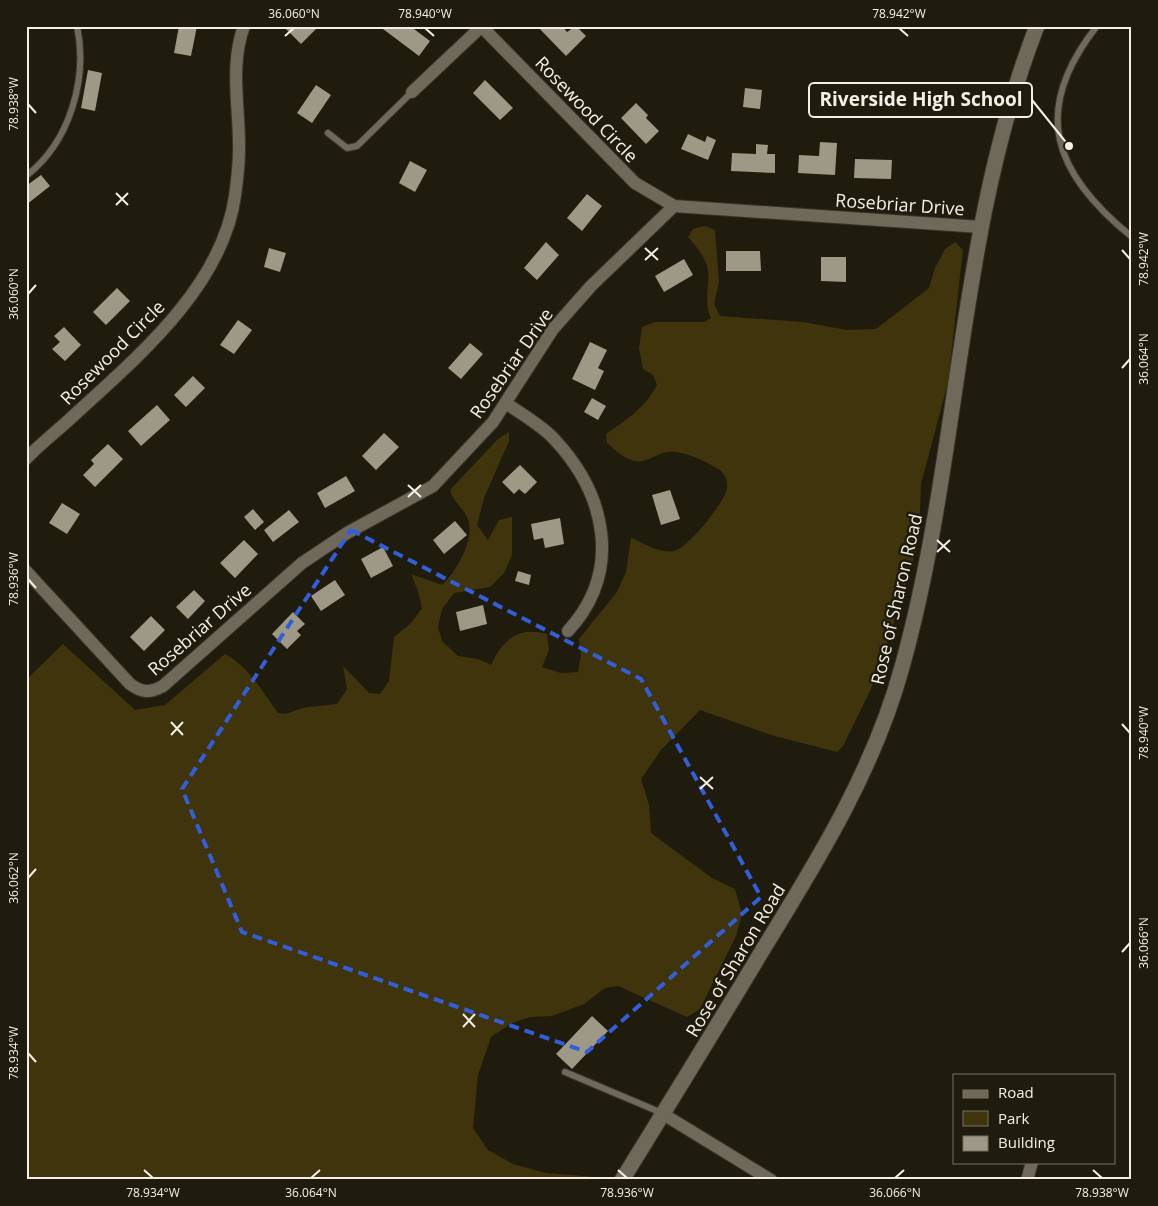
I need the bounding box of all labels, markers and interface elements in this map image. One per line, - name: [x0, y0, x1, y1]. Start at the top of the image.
- text: 36.060°N: [268, 5, 320, 22]
- text: 78.940°W: [398, 5, 452, 22]
- text: 78.942°W: [872, 5, 926, 22]
- street label: Rosewood Circle: [530, 51, 644, 167]
- text: 78.938°W: [5, 77, 22, 131]
- callout: Riverside High School: [809, 83, 1032, 117]
- text: Riverside High School: [820, 86, 1022, 112]
- street label: Rosebriar Drive: [835, 188, 965, 220]
- text: 78.942°W: [1135, 232, 1152, 286]
- text: 36.060°N: [5, 268, 22, 320]
- street label: Rosewood Circle: [55, 295, 169, 409]
- street label: Rosebriar Drive: [464, 303, 558, 423]
- text: 36.064°N: [1135, 333, 1152, 385]
- street label: Rose of Sharon Road: [865, 511, 927, 687]
- text: 78.936°W: [5, 552, 22, 606]
- street label: Rosebriar Drive: [142, 577, 256, 681]
- text: 78.940°W: [1135, 706, 1152, 760]
- text: 36.062°N: [5, 852, 22, 904]
- street label: Rose of Sharon Road: [680, 879, 790, 1041]
- text: 36.066°N: [1135, 917, 1152, 969]
- text: 78.934°W: [5, 1026, 22, 1080]
- legend: [953, 1074, 1116, 1164]
- text: Road: [998, 1082, 1034, 1102]
- text: Park: [998, 1108, 1029, 1128]
- text: Building: [998, 1132, 1055, 1152]
- text: 78.934°W: [126, 1184, 180, 1201]
- text: 36.064°N: [285, 1184, 337, 1201]
- text: 78.936°W: [600, 1184, 654, 1201]
- text: 36.066°N: [869, 1184, 921, 1201]
- text: 78.938°W: [1075, 1184, 1129, 1201]

